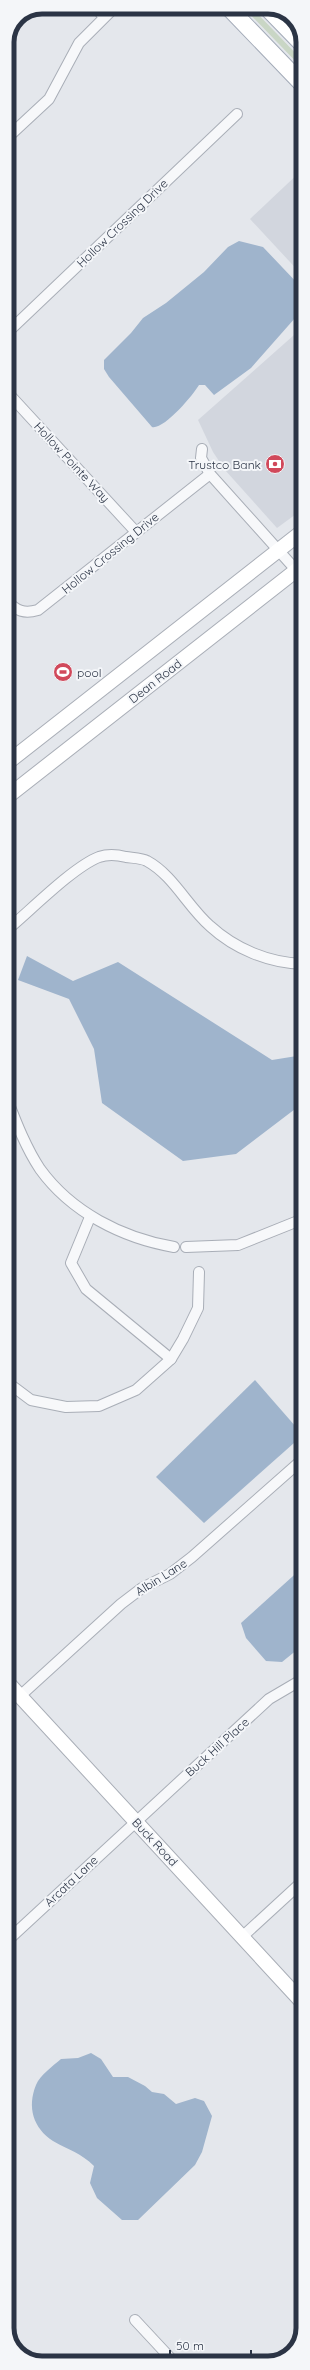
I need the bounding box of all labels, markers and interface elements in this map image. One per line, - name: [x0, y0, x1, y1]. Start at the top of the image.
- street label: Hollow Crossing Drive: [73, 176, 171, 270]
- street label: Hollow Pointe Way: [31, 419, 113, 505]
- bank icon: Trustco Bank: [264, 453, 286, 475]
- place label: Trustco Bank: [188, 457, 261, 472]
- street label: Hollow Crossing Drive: [58, 509, 162, 597]
- street label: Dean Road: [126, 656, 184, 706]
- sports icon: pool: [52, 661, 74, 683]
- place label: pool: [77, 665, 102, 680]
- street label: Albin Lane: [132, 1555, 190, 1599]
- street label: Buck Hill Place: [182, 1714, 252, 1780]
- street label: Buck Road: [129, 1815, 181, 1869]
- street label: Arcata Lane: [41, 1852, 101, 1910]
- scale bar: [170, 2332, 251, 2358]
- text: 50 m: [176, 2338, 204, 2353]

